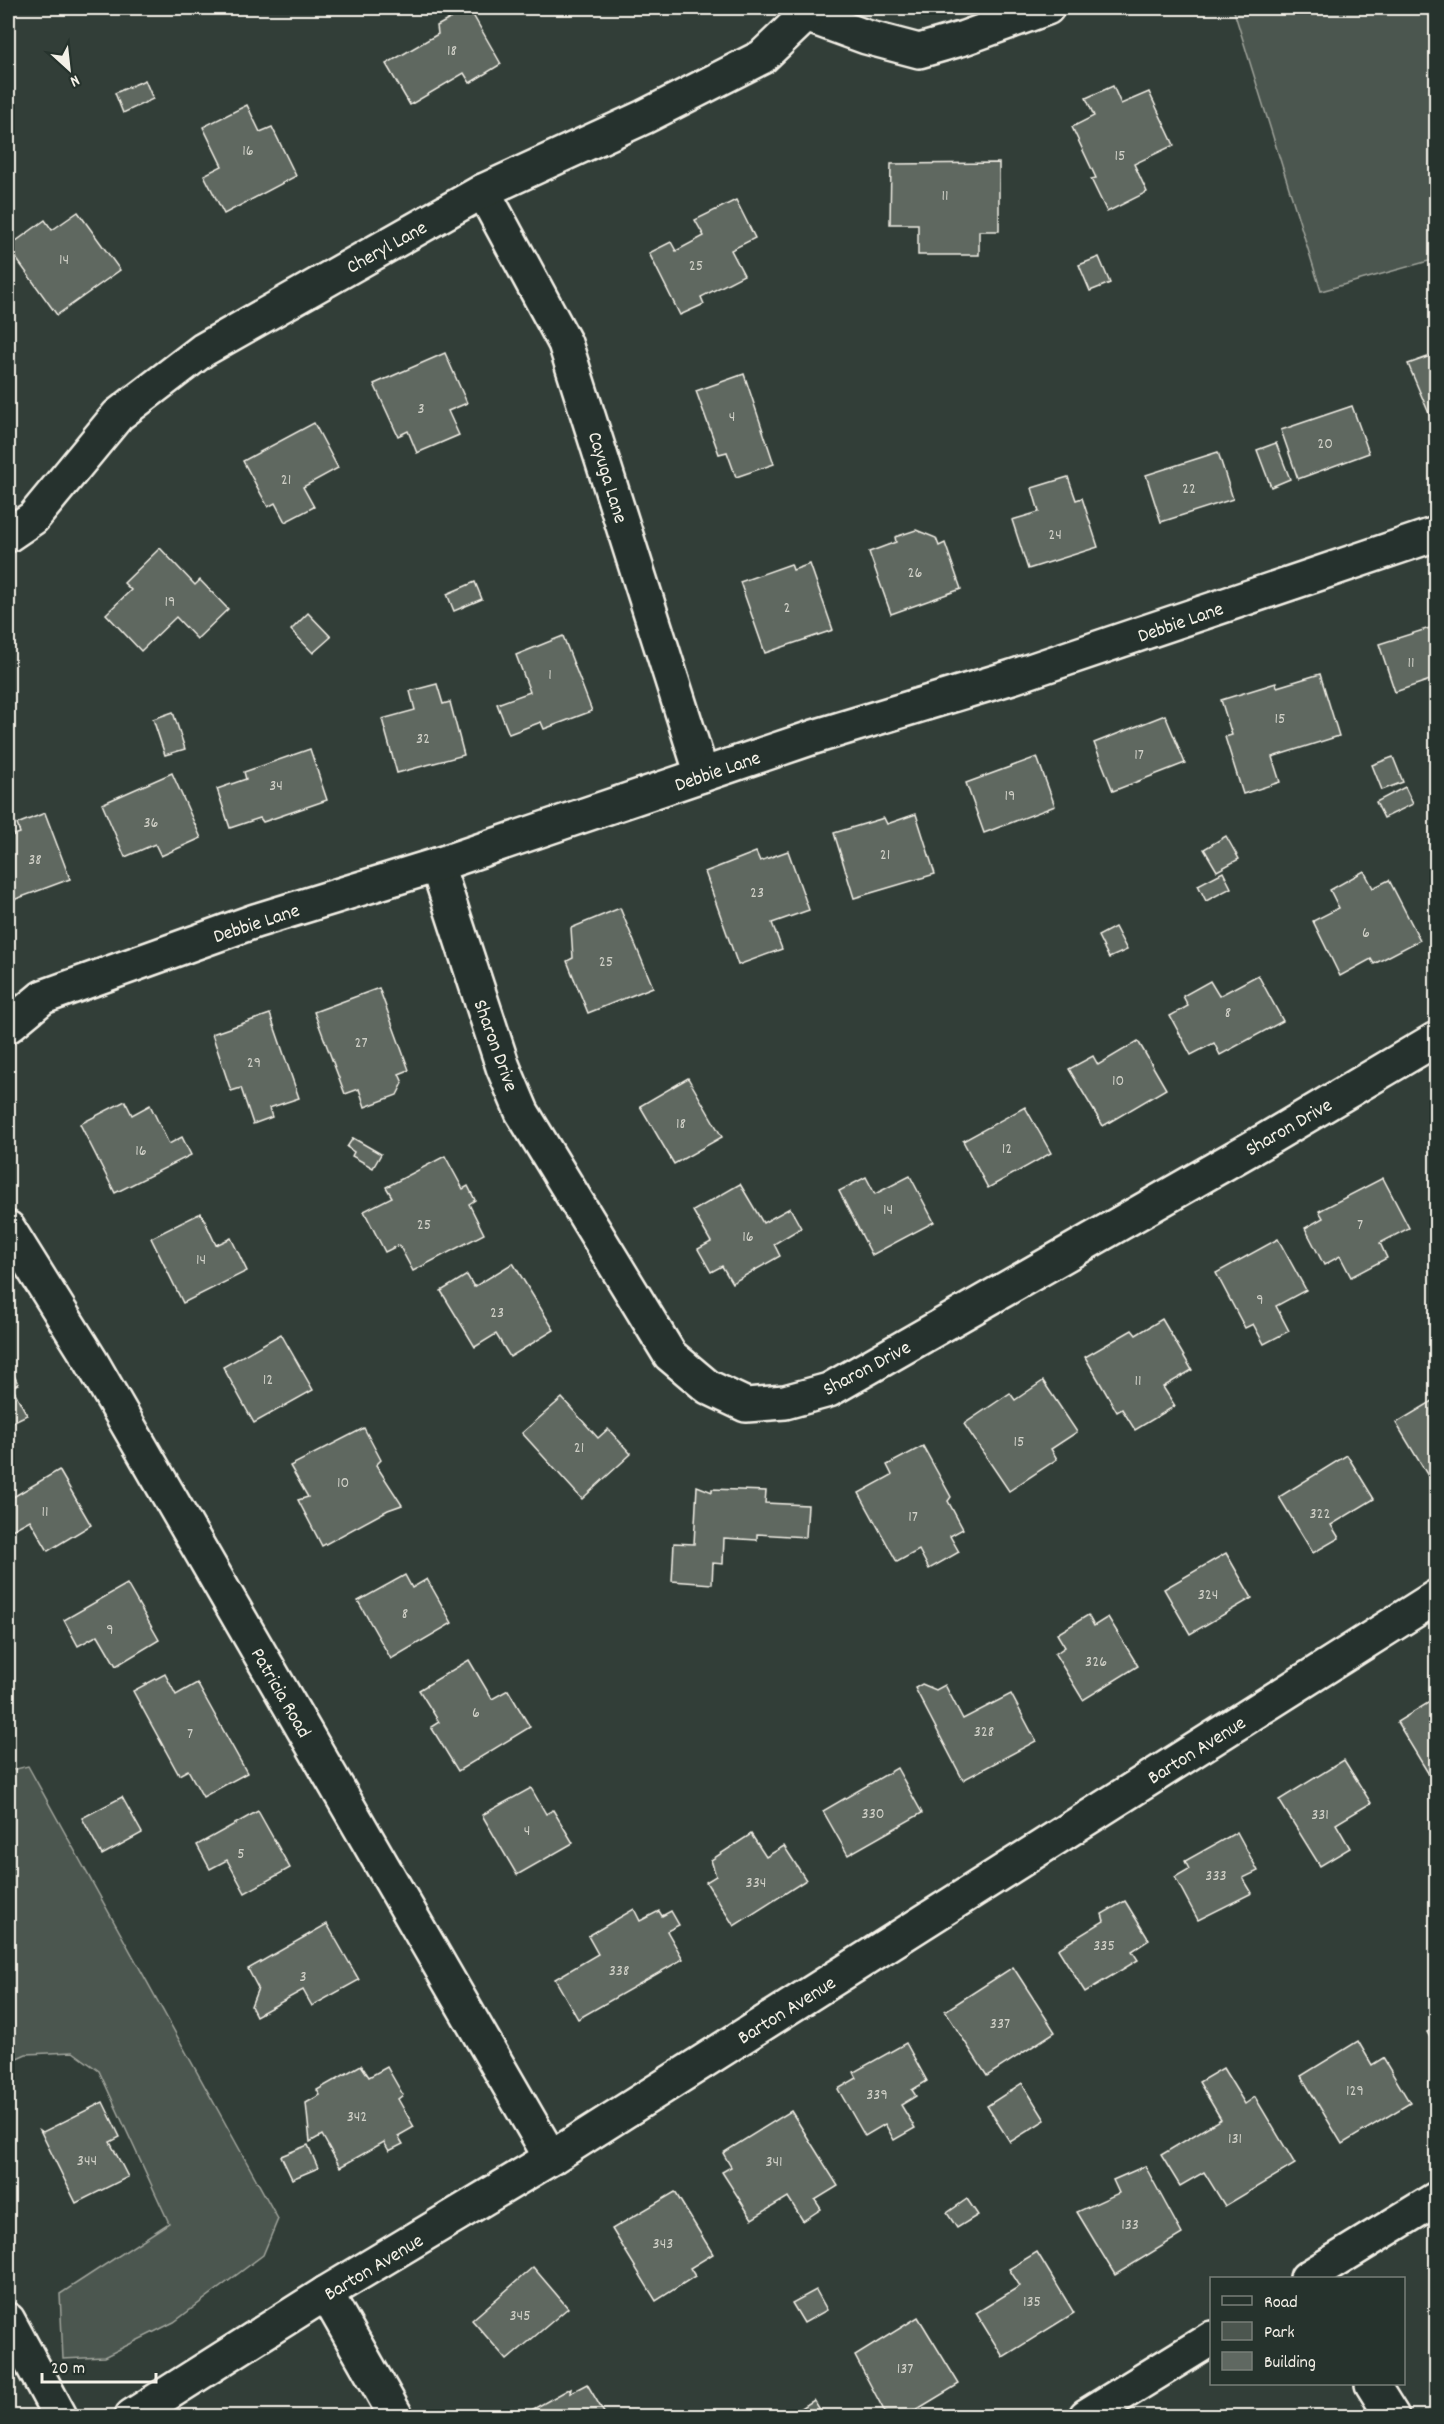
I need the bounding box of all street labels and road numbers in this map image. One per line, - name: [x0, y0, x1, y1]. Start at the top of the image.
- street label: Cheryl Lane: [342, 215, 433, 282]
- street label: Cayuga Lane: [579, 429, 633, 527]
- street label: Debbie Lane: [1134, 596, 1228, 652]
- street label: Debbie Lane: [671, 745, 765, 801]
- street label: Debbie Lane: [210, 898, 304, 952]
- street label: Sharon Drive: [465, 996, 524, 1096]
- street label: Sharon Drive: [1241, 1092, 1338, 1165]
- street label: Sharon Drive: [818, 1335, 917, 1405]
- street label: Patricia Road: [242, 1643, 317, 1744]
- street label: Barton Avenue: [1143, 1710, 1252, 1793]
- street label: Barton Avenue: [733, 1970, 842, 2053]
- street label: Barton Avenue: [320, 2228, 430, 2309]

